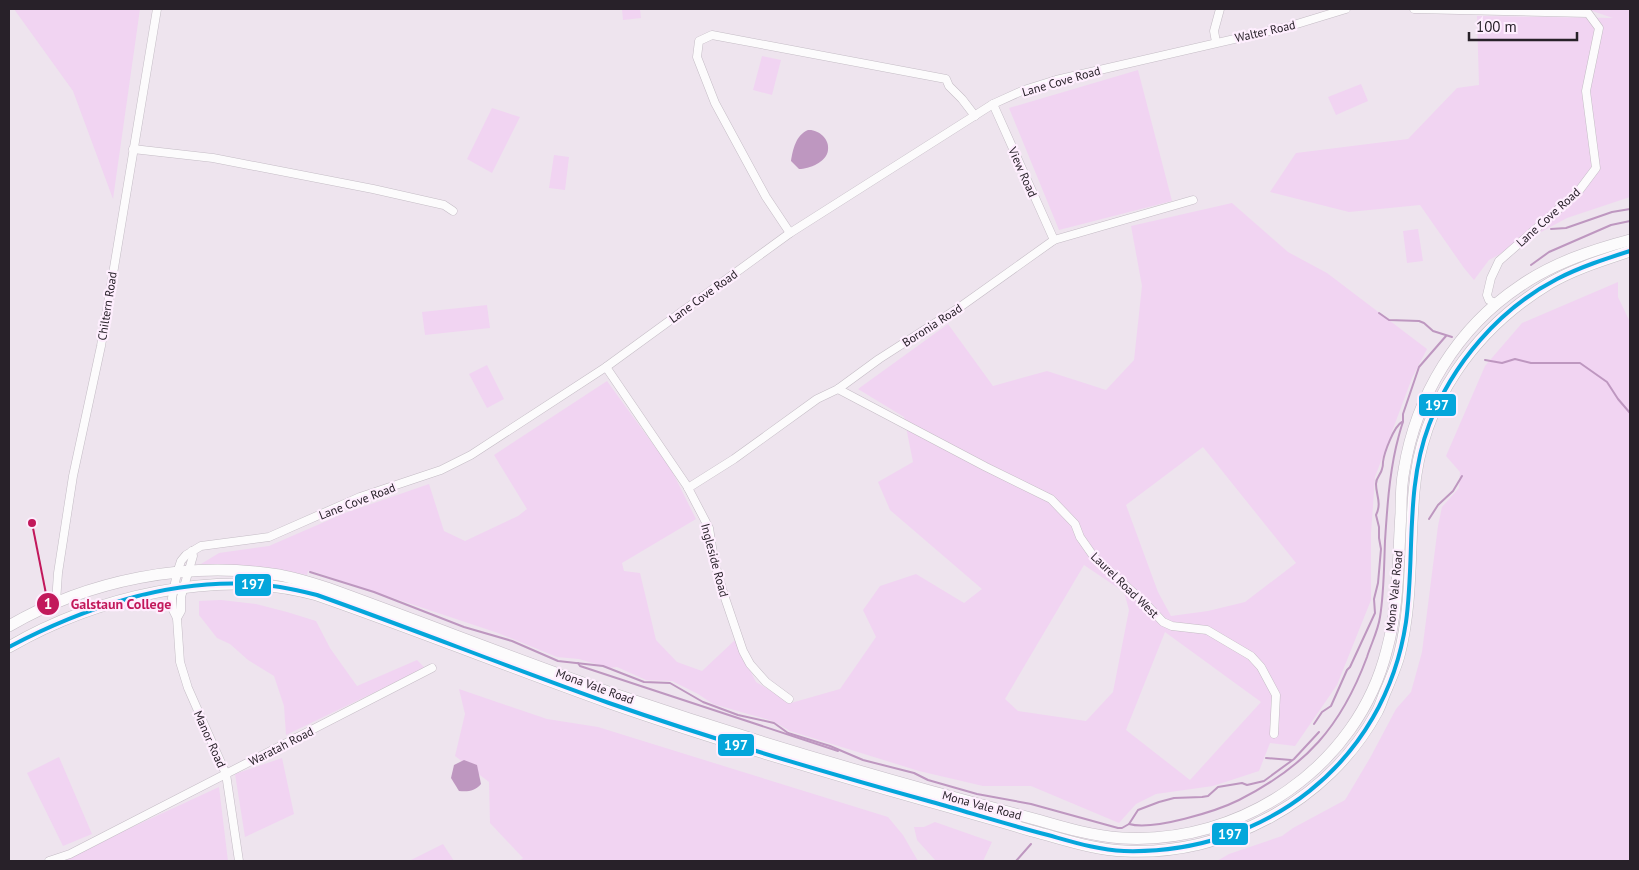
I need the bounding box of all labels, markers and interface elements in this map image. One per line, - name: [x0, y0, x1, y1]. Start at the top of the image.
- scale bar: [1469, 10, 1576, 42]
- street label: Walter Road: [1233, 17, 1297, 45]
- text: 100 m: [1476, 17, 1517, 36]
- street label: Lane Cove Road: [1020, 63, 1102, 99]
- street label: View Road: [1005, 144, 1041, 199]
- street label: Lane Cove Road: [1513, 184, 1583, 250]
- street label: Lane Cove Road: [666, 266, 740, 326]
- street label: Chiltern Road: [94, 271, 120, 341]
- street label: Boronia Road: [899, 300, 965, 350]
- line badge: 197: [1418, 393, 1457, 417]
- text: 197: [1425, 396, 1449, 414]
- street label: Lane Cove Road: [317, 480, 397, 522]
- street label: Ingleside Road: [698, 522, 732, 598]
- street label: Laurel Road West: [1088, 549, 1162, 621]
- street label: Mona Vale Road: [1382, 550, 1406, 632]
- line badge: 197: [234, 573, 272, 597]
- text: 197: [241, 575, 265, 593]
- callout: Galstaun College: [35, 589, 181, 618]
- text: 1: [44, 594, 52, 613]
- text: Galstaun College: [71, 595, 171, 613]
- street label: Mona Vale Road: [554, 665, 636, 707]
- street label: Manor Road: [191, 708, 229, 770]
- street label: Waratah Road: [246, 723, 316, 769]
- line badge: 197: [717, 733, 755, 757]
- text: 197: [724, 736, 748, 754]
- street label: Mona Vale Road: [941, 787, 1023, 823]
- line badge: 197: [1211, 822, 1249, 846]
- text: 197: [1218, 825, 1242, 843]

